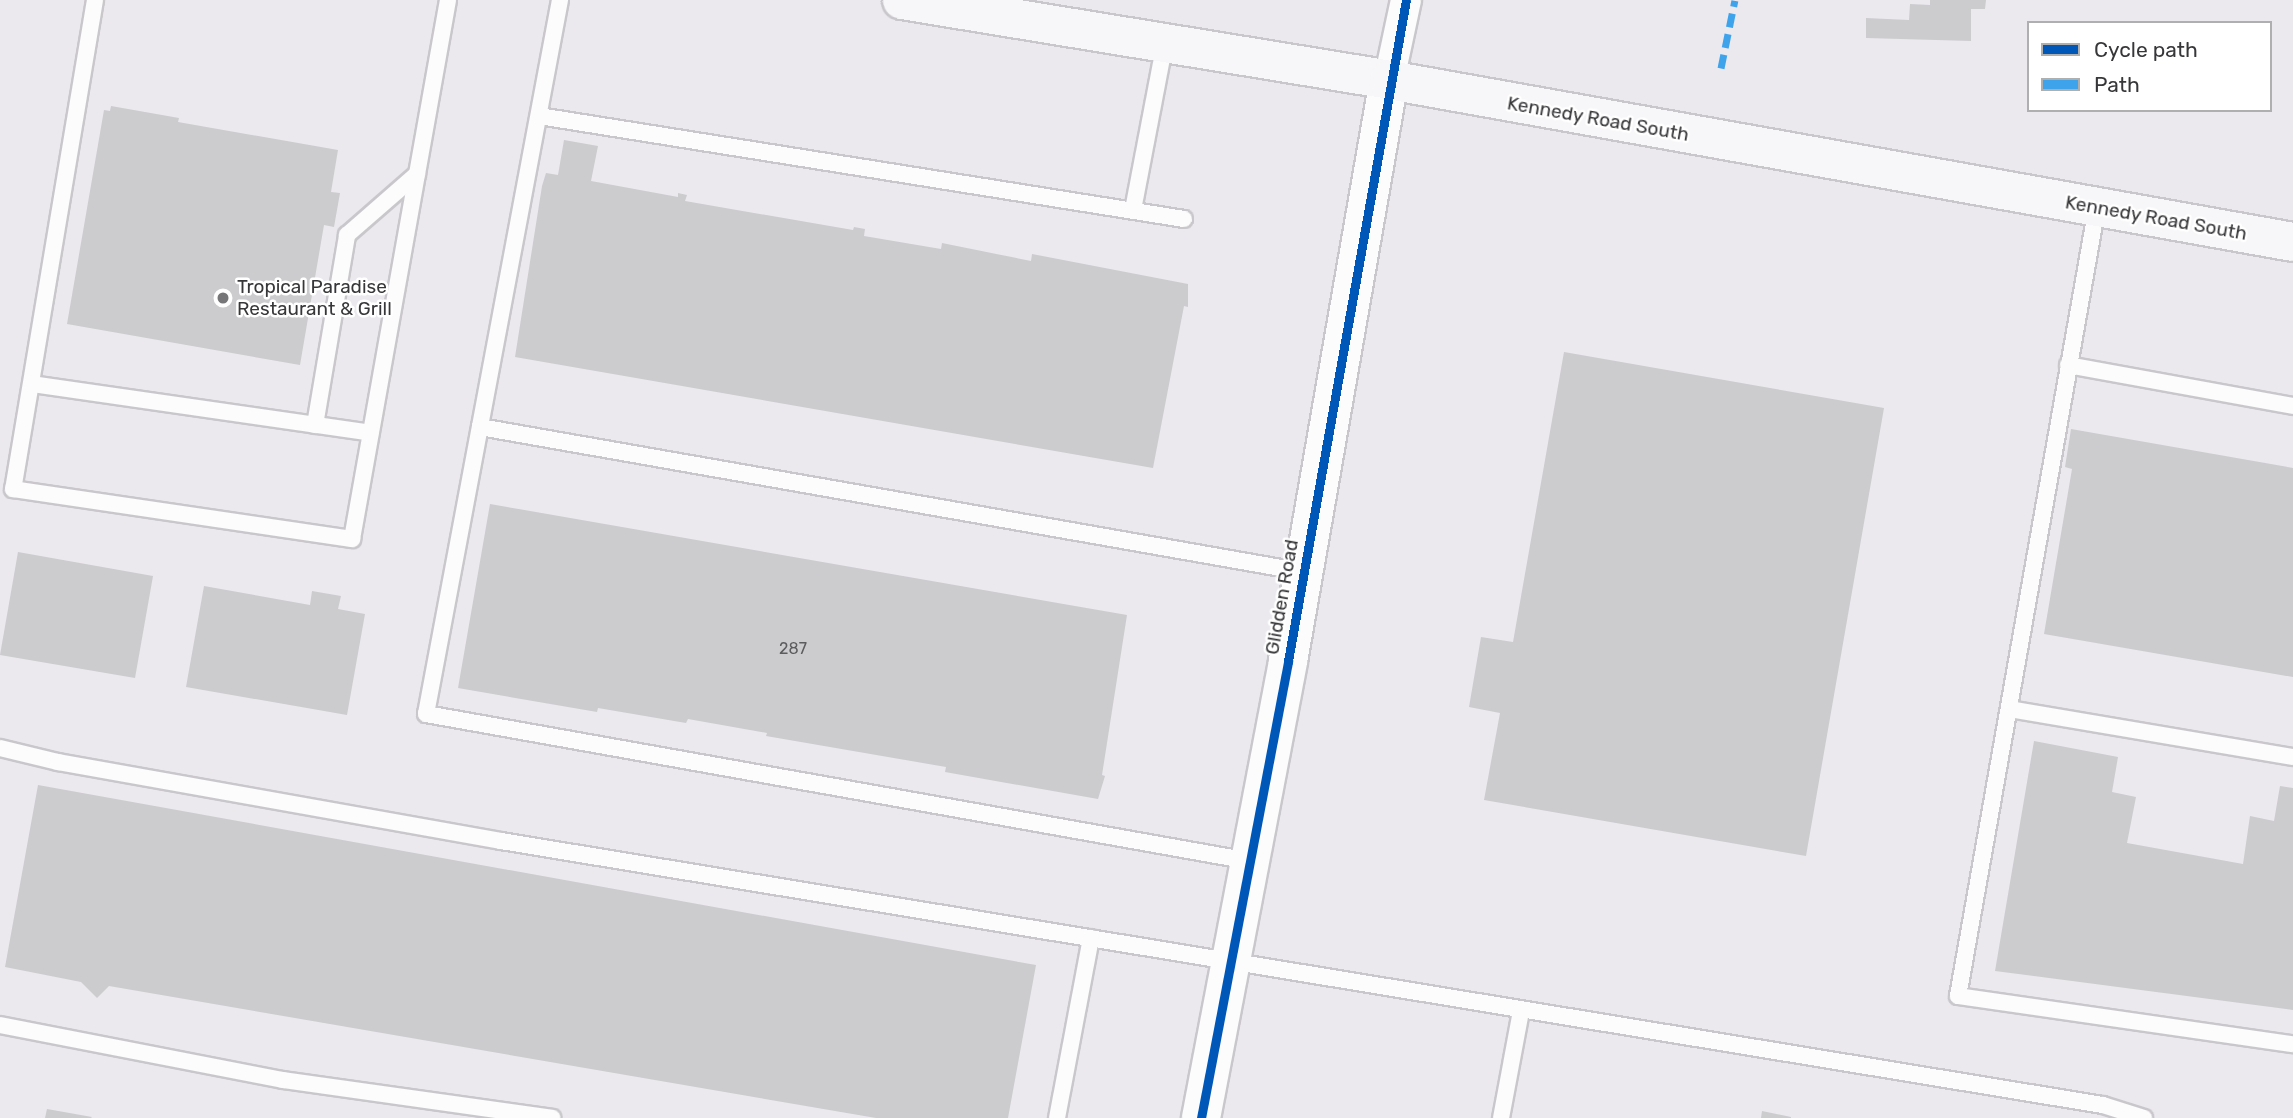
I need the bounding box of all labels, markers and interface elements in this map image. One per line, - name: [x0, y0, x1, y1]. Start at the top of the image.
- legend: [2027, 21, 2272, 112]
- text: Cycle path: [2094, 37, 2198, 62]
- text: Path: [2094, 72, 2140, 97]
- street label: Kennedy Road South: [1505, 92, 1691, 146]
- street label: Kennedy Road South: [2063, 191, 2249, 245]
- place label: Tropical Paradise Restaurant & Grill: [237, 276, 392, 320]
- marker: Tropical Paradise Restaurant & Grill: [215, 290, 231, 306]
- street label: Glidden Road: [1261, 538, 1303, 656]
- house number: 287: [779, 639, 807, 659]

